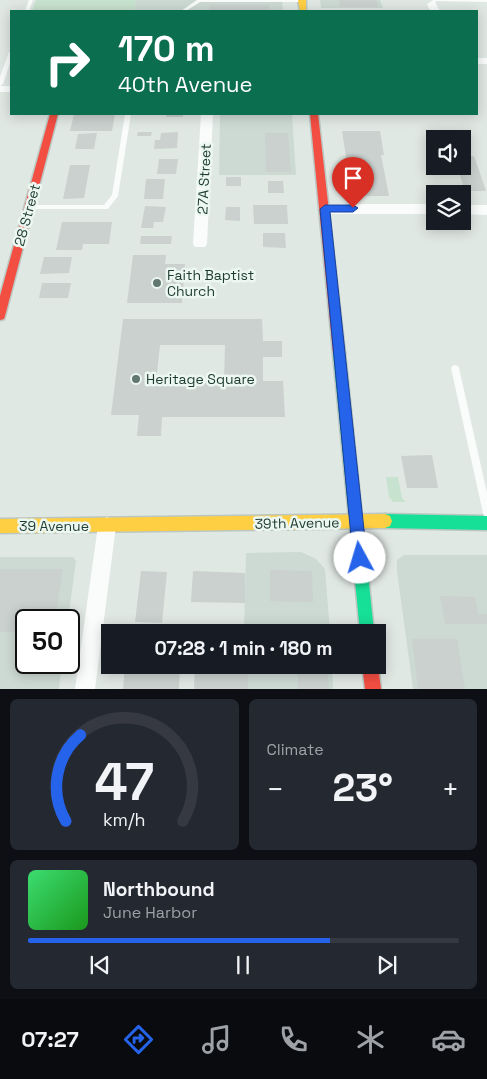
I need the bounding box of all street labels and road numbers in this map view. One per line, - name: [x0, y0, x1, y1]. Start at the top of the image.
- street label: 27A Street: [193, 143, 215, 215]
- street label: 28 Street: [10, 182, 44, 248]
- street label: 39th Avenue: [254, 513, 340, 533]
- street label: 39 Avenue: [19, 517, 89, 535]

